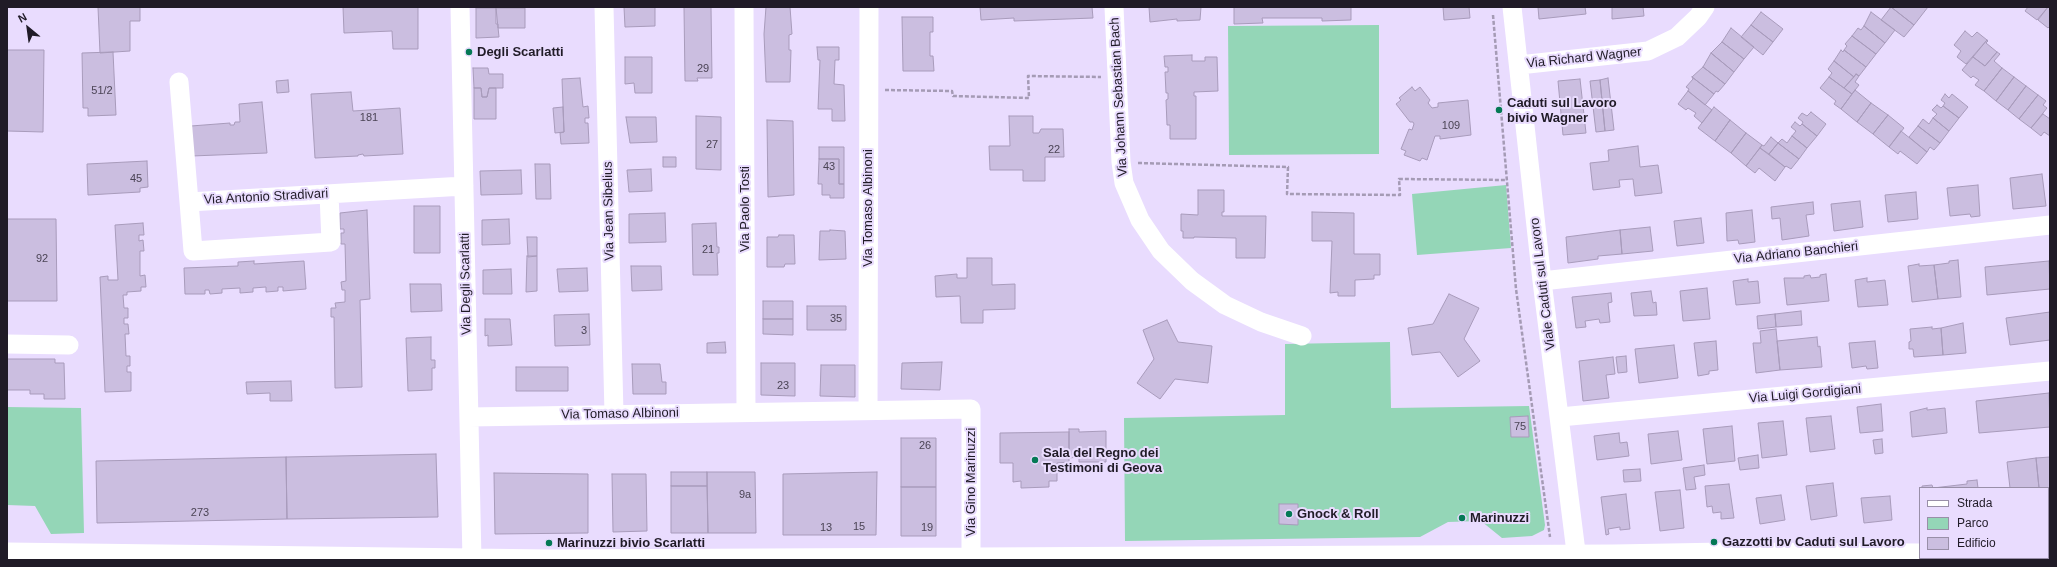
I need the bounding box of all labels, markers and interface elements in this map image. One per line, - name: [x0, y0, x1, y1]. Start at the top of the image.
- north arrow: [8, 8, 48, 48]
- text: N: [16, 10, 29, 25]
- street label: Via Johann Sebastian Bach: [1107, 17, 1131, 177]
- place label: Degli Scarlatti: [477, 44, 564, 60]
- street label: Via Richard Wagner: [1526, 44, 1642, 72]
- marker: Degli Scarlatti: [464, 47, 474, 57]
- house number: 29: [697, 62, 709, 76]
- house number: 51/2: [91, 84, 113, 98]
- place label: Caduti sul Lavoro bivio Wagner: [1507, 95, 1617, 126]
- marker: Caduti sul Lavoro bivio Wagner: [1494, 105, 1504, 115]
- house number: 181: [360, 111, 378, 125]
- house number: 109: [1442, 119, 1460, 133]
- house number: 27: [706, 138, 718, 152]
- house number: 22: [1048, 143, 1060, 157]
- street label: Via Tomaso Albinoni: [860, 149, 876, 267]
- house number: 43: [823, 160, 835, 174]
- street label: Via Jean Sibelius: [600, 161, 618, 261]
- street label: Via Paolo Tosti: [737, 166, 753, 252]
- house number: 45: [130, 172, 142, 186]
- street label: Via Antonio Stradivari: [203, 186, 329, 208]
- street label: Viale Caduti sul Lavoro: [1527, 217, 1559, 351]
- street label: Via Degli Scarlatti: [457, 233, 475, 335]
- street label: Via Adriano Banchieri: [1733, 239, 1859, 267]
- house number: 21: [702, 243, 714, 257]
- house number: 92: [36, 252, 48, 266]
- house number: 35: [830, 312, 842, 326]
- house number: 3: [581, 324, 587, 338]
- house number: 23: [777, 379, 789, 393]
- street label: Via Luigi Gordigiani: [1748, 381, 1862, 407]
- street label: Via Tomaso Albinoni: [561, 405, 679, 423]
- house number: 75: [1514, 420, 1526, 434]
- street label: Via Gino Marinuzzi: [963, 428, 979, 536]
- house number: 26: [919, 439, 931, 453]
- place label: Sala del Regno dei Testimoni di Geova: [1043, 445, 1162, 476]
- marker: Sala del Regno dei Testimoni di Geova: [1030, 455, 1040, 465]
- legend: [1919, 487, 2049, 559]
- house number: 9a: [739, 488, 751, 502]
- text: Strada: [1957, 496, 1992, 510]
- house number: 273: [191, 506, 209, 520]
- place label: Gnock & Roll: [1297, 506, 1379, 522]
- marker: Gnock & Roll: [1284, 509, 1294, 519]
- place label: Marinuzzi: [1470, 510, 1529, 526]
- marker: Marinuzzi: [1457, 513, 1467, 523]
- text: Parco: [1957, 516, 1988, 530]
- house number: 15: [853, 520, 865, 534]
- house number: 13: [820, 521, 832, 535]
- house number: 19: [921, 521, 933, 535]
- place label: Gazzotti bv Caduti sul Lavoro: [1722, 534, 1905, 550]
- place label: Marinuzzi bivio Scarlatti: [557, 535, 705, 551]
- text: Edificio: [1957, 536, 1996, 550]
- marker: Gazzotti bv Caduti sul Lavoro: [1709, 537, 1719, 547]
- marker: Marinuzzi bivio Scarlatti: [544, 538, 554, 548]

